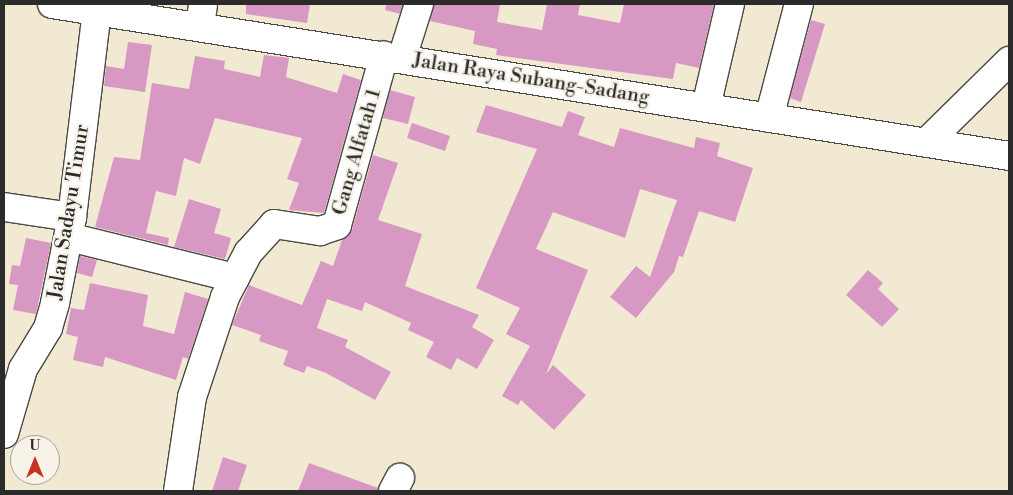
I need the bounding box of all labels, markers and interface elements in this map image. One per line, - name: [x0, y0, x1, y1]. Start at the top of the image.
- street label: Jalan Raya Subang-Sadang: [411, 48, 651, 110]
- street label: Gang Alfatah 1: [327, 86, 387, 218]
- street label: Jalan Sadayu Timur: [43, 123, 95, 301]
- north arrow: [10, 435, 60, 485]
- text: U: [30, 437, 40, 455]

